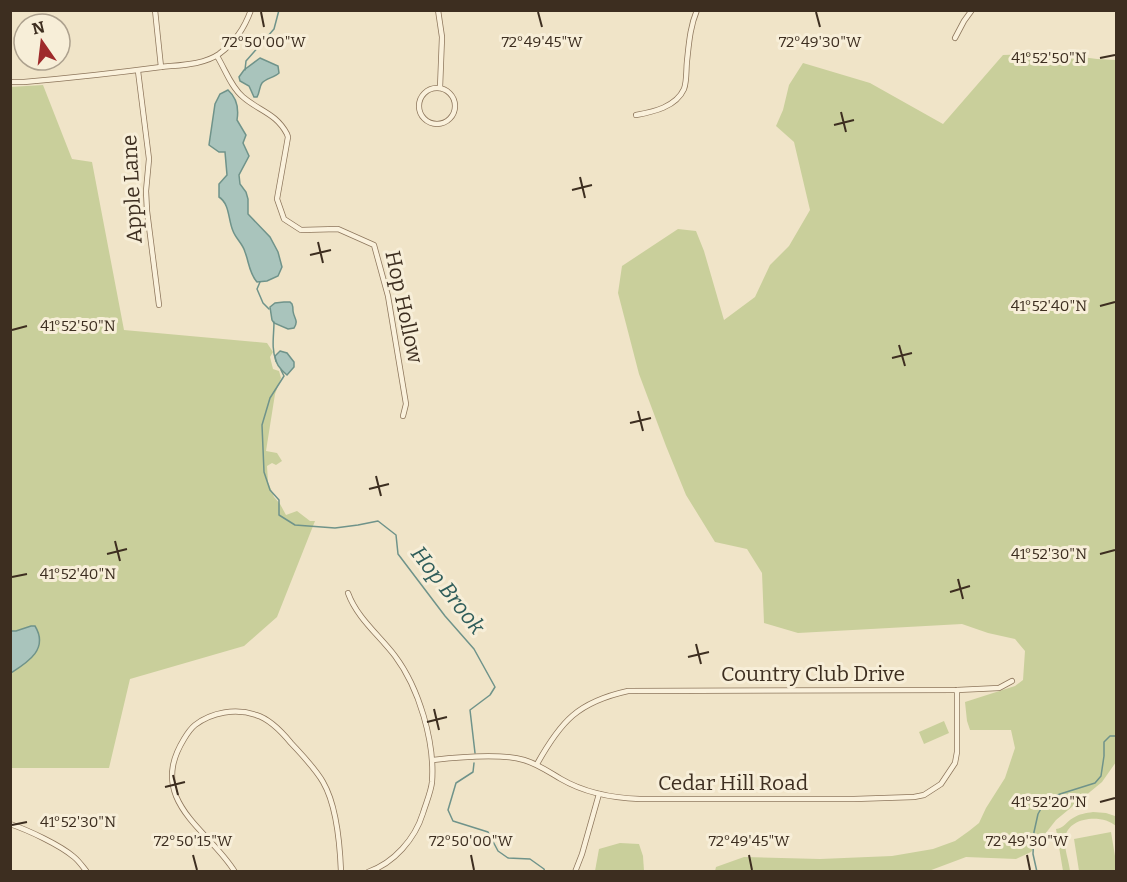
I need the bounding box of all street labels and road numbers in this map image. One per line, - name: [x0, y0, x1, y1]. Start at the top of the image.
- street label: Apple Lane: [116, 134, 148, 244]
- street label: Hop Hollow: [379, 248, 429, 366]
- street label: Country Club Drive: [721, 661, 905, 687]
- street label: Cedar Hill Road: [658, 770, 808, 796]

